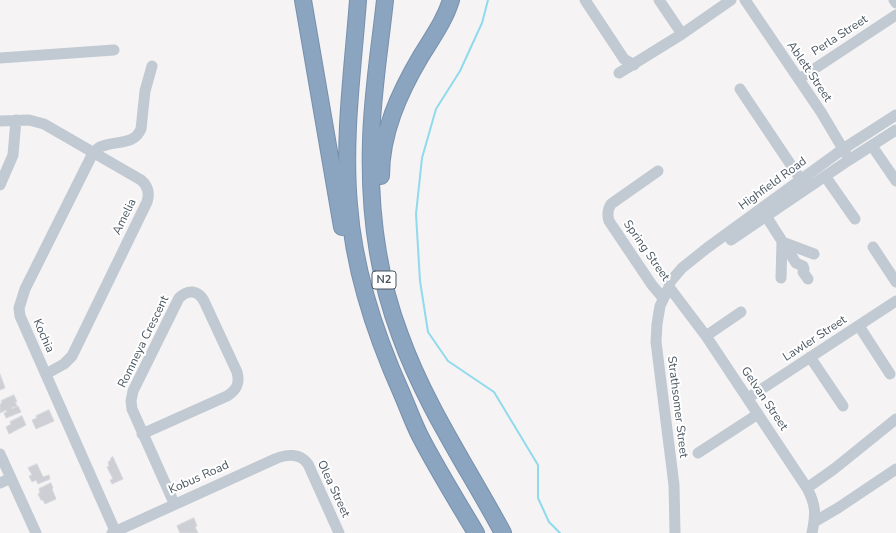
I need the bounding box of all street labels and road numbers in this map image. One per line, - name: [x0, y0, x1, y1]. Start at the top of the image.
- street label: Perla Street: [809, 13, 871, 59]
- street label: Ablett Street: [784, 39, 834, 105]
- street label: Highfield Road: [736, 155, 810, 213]
- street label: Amelia: [110, 197, 140, 237]
- street label: Spring Street: [620, 218, 672, 284]
- road number: N2: [372, 271, 396, 289]
- street label: Romneya Crescent: [115, 294, 173, 390]
- street label: Lawler Street: [781, 313, 849, 365]
- street label: Kochia: [29, 317, 57, 355]
- street label: Strathsomer Street: [664, 355, 690, 459]
- street label: Gelvan Street: [737, 364, 791, 434]
- street label: Kobus Road: [167, 458, 231, 498]
- street label: Olea Street: [314, 458, 352, 520]

